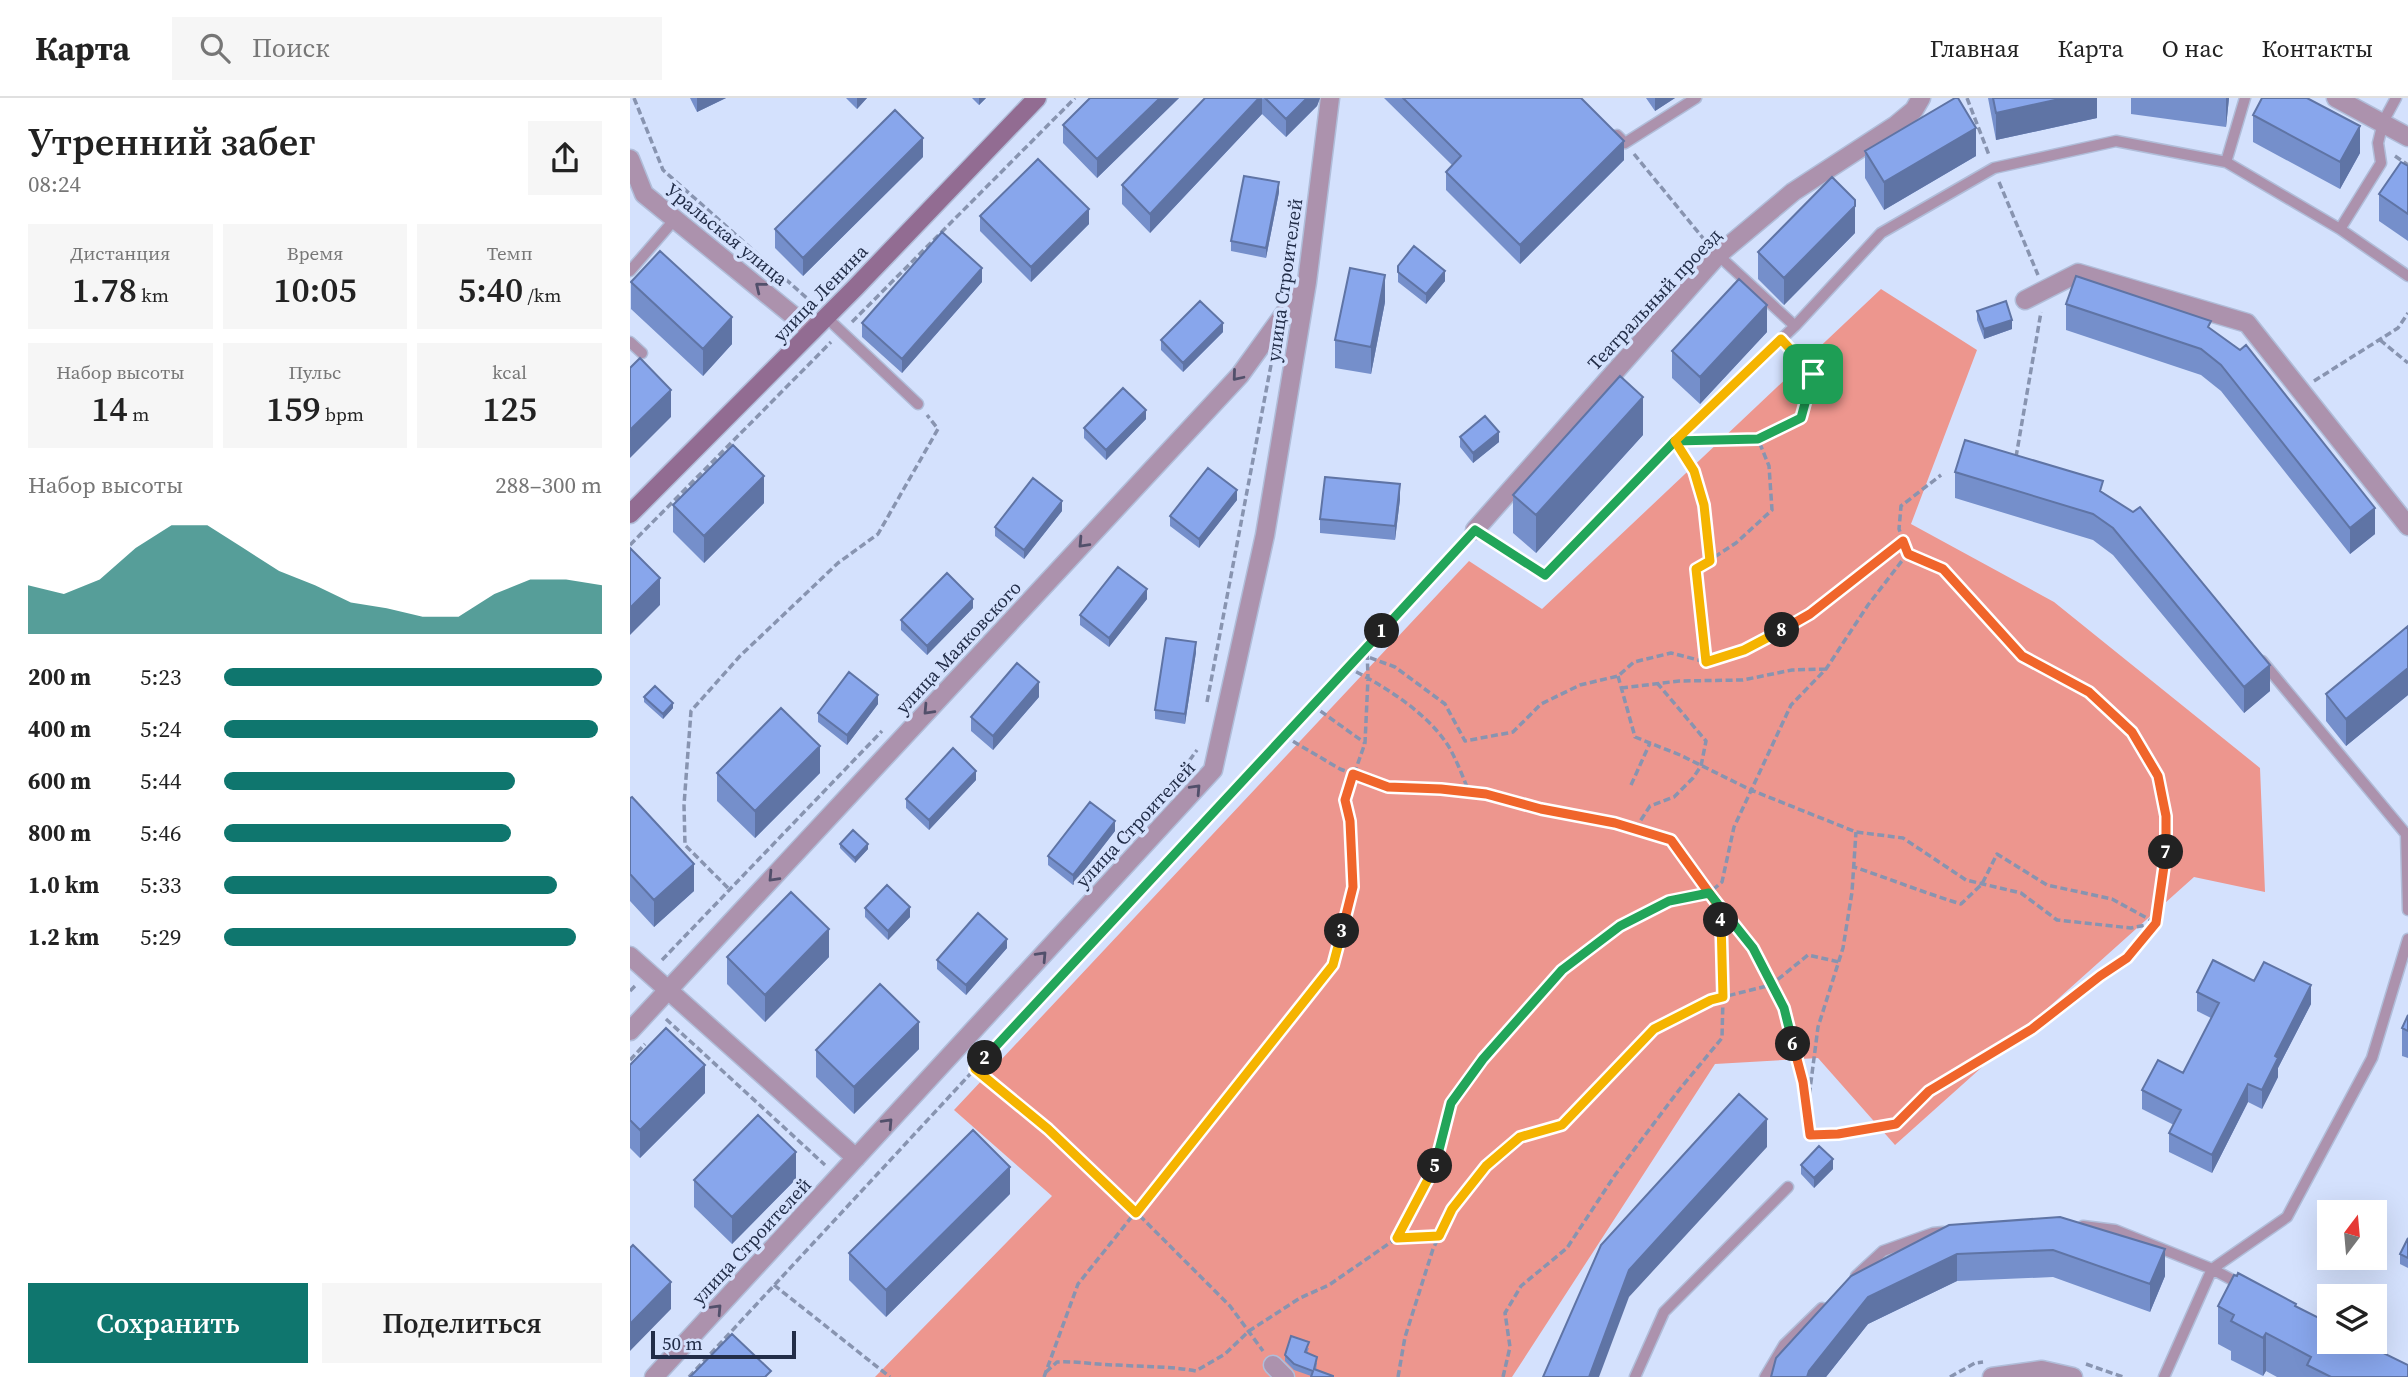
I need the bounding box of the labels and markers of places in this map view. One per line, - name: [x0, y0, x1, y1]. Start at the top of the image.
- pin: [1783, 344, 1843, 404]
- pin: 8: [1764, 612, 1800, 648]
- pin: 1: [1364, 614, 1400, 648]
- pin: 7: [2148, 834, 2184, 870]
- pin: 4: [1704, 902, 1738, 938]
- pin: 3: [1324, 914, 1360, 948]
- pin: 6: [1776, 1026, 1810, 1062]
- pin: 2: [968, 1040, 1002, 1076]
- pin: 5: [1418, 1148, 1452, 1184]

